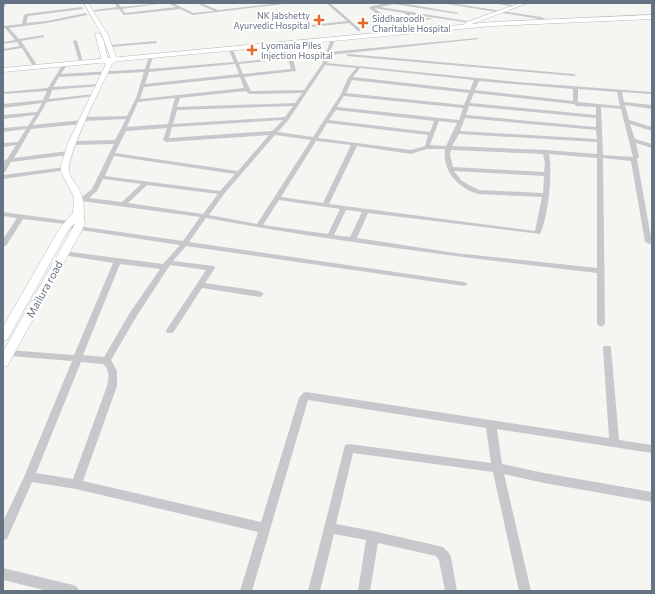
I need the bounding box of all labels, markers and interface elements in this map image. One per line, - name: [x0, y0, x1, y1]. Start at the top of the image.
- place label: NK Jabshetty Ayurvedic Hospital: [234, 10, 310, 31]
- place label: Siddharoodh Charitable Hospital: [372, 13, 451, 34]
- marker: NK Jabshetty Ayurvedic Hospital: [313, 14, 325, 26]
- marker: Siddharoodh Charitable Hospital: [357, 17, 369, 29]
- place label: Lyomania Piles Injection Hospital: [261, 40, 333, 61]
- marker: Lyomania Piles Injection Hospital: [246, 44, 258, 56]
- street label: Mailura road: [23, 258, 65, 320]

